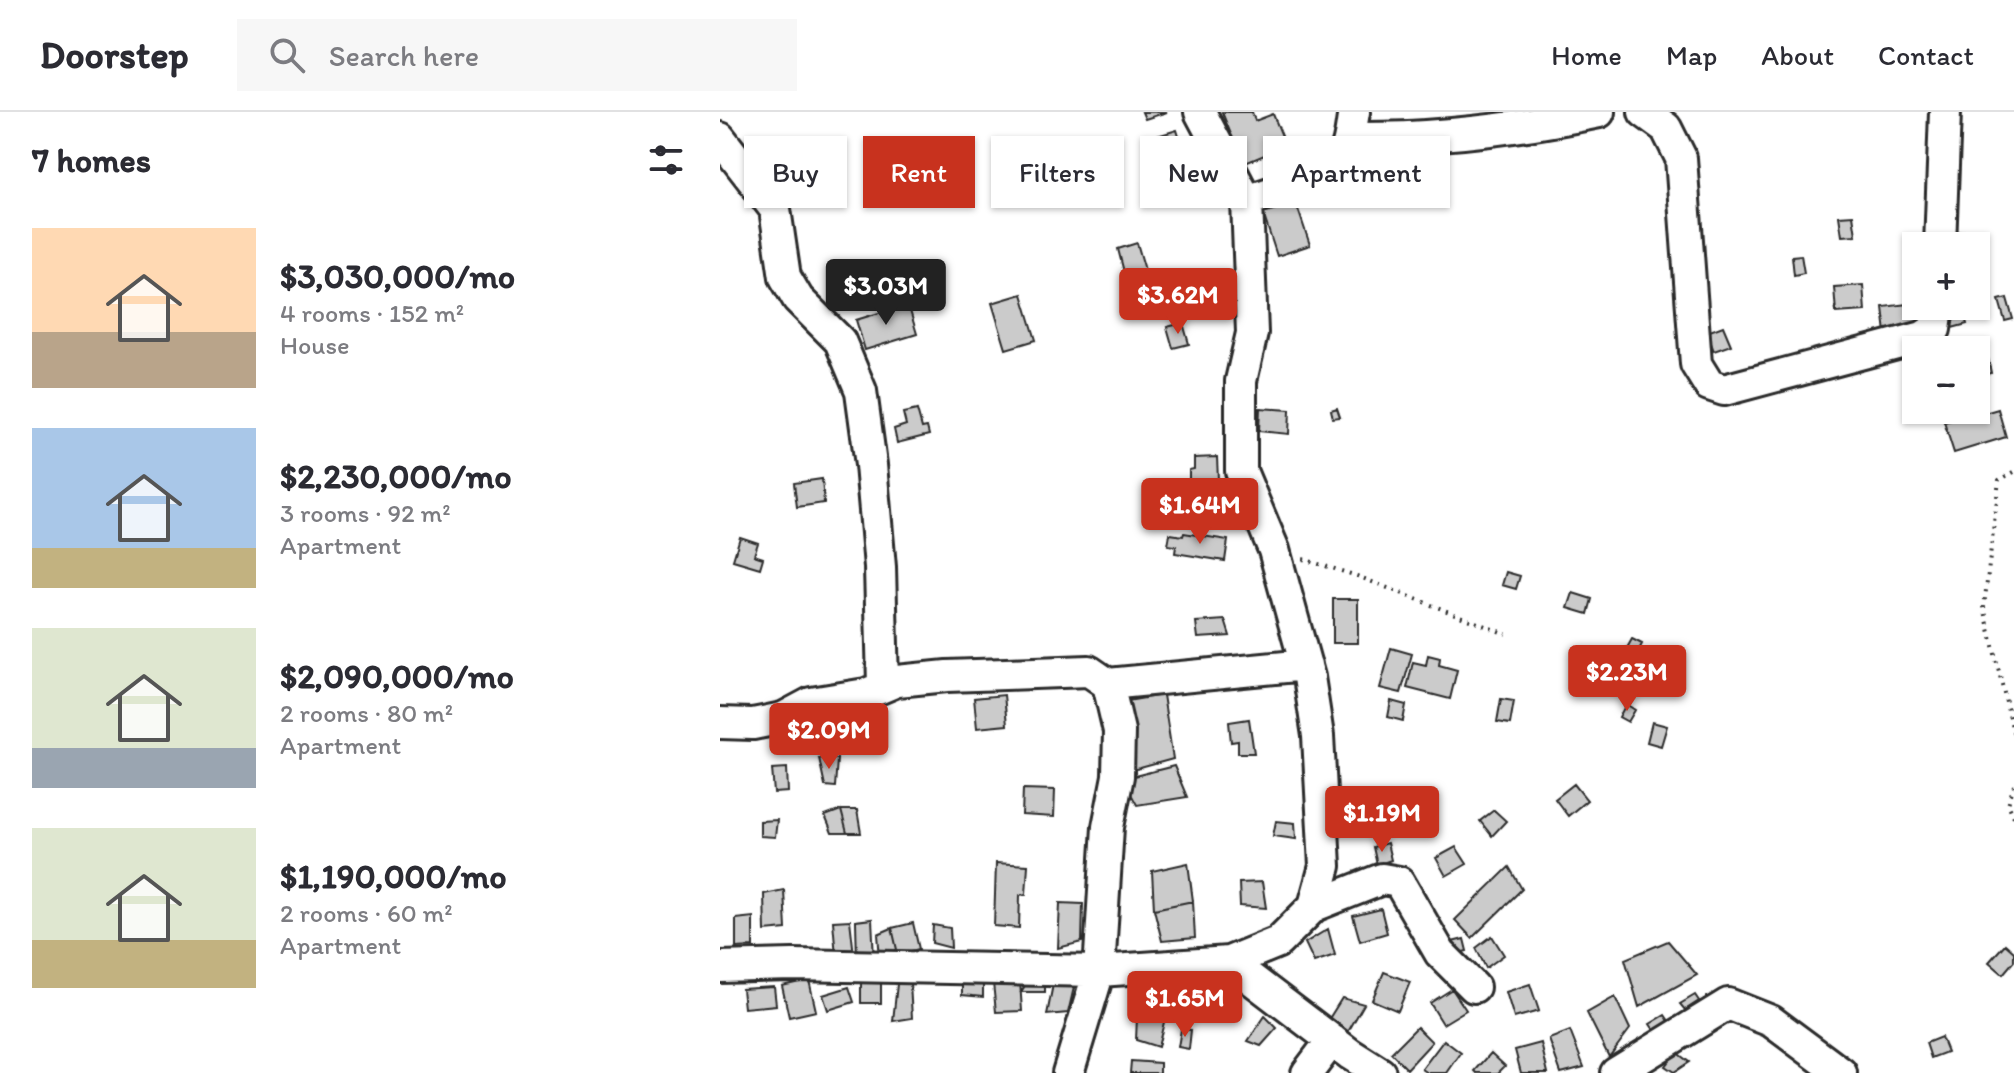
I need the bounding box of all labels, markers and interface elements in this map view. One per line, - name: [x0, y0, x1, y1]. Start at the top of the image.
- search box: [237, 19, 797, 91]
- text: Doorstep: [40, 32, 189, 78]
- icon: search: [265, 33, 309, 77]
- text: Search here: [329, 37, 479, 74]
- text: Home: [1551, 38, 1622, 72]
- text: Map: [1666, 38, 1717, 72]
- text: About: [1761, 38, 1834, 72]
- text: Contact: [1878, 38, 1974, 72]
- chip: Buy: [744, 136, 847, 208]
- chip: Rent: [863, 136, 975, 208]
- chip: Filters: [991, 136, 1124, 208]
- chip: New: [1140, 136, 1247, 208]
- chip: Apartment: [1263, 136, 1450, 208]
- icon: filters: [644, 138, 688, 182]
- text: 7 homes: [32, 140, 151, 181]
- map controls: [1902, 232, 1990, 424]
- button: +: [1902, 232, 1990, 320]
- text: $3,030,000/mo: [280, 256, 515, 297]
- pin: $3.03M: [821, 259, 951, 327]
- icon: home: [96, 260, 192, 356]
- pin: $3.62M: [1113, 268, 1243, 336]
- text: $3.03M: [844, 269, 928, 301]
- text: $3.62M: [1137, 278, 1219, 310]
- text: 4 rooms · 152 m²: [280, 297, 464, 329]
- text: House: [280, 329, 350, 361]
- button: −: [1902, 336, 1990, 424]
- text: $2,230,000/mo: [280, 456, 512, 497]
- icon: home: [96, 460, 192, 556]
- pin: $1.64M: [1135, 478, 1265, 546]
- text: $1.64M: [1159, 488, 1241, 520]
- text: 3 rooms · 92 m²: [280, 497, 451, 529]
- text: Apartment: [280, 529, 401, 561]
- pin: $2.23M: [1562, 645, 1692, 713]
- text: $2.23M: [1586, 655, 1668, 687]
- text: $2,090,000/mo: [280, 656, 514, 697]
- icon: home: [96, 660, 192, 756]
- text: 2 rooms · 80 m²: [280, 697, 453, 729]
- pin: $2.09M: [764, 703, 894, 771]
- text: $2.09M: [787, 713, 871, 745]
- text: Apartment: [280, 729, 401, 761]
- pin: $1.19M: [1317, 786, 1447, 854]
- text: $1.19M: [1343, 796, 1421, 828]
- text: $1,190,000/mo: [280, 856, 507, 897]
- icon: home: [96, 860, 192, 956]
- text: 2 rooms · 60 m²: [280, 897, 453, 929]
- text: Apartment: [280, 929, 401, 961]
- pin: $1.65M: [1120, 971, 1250, 1039]
- text: $1.65M: [1145, 981, 1225, 1013]

